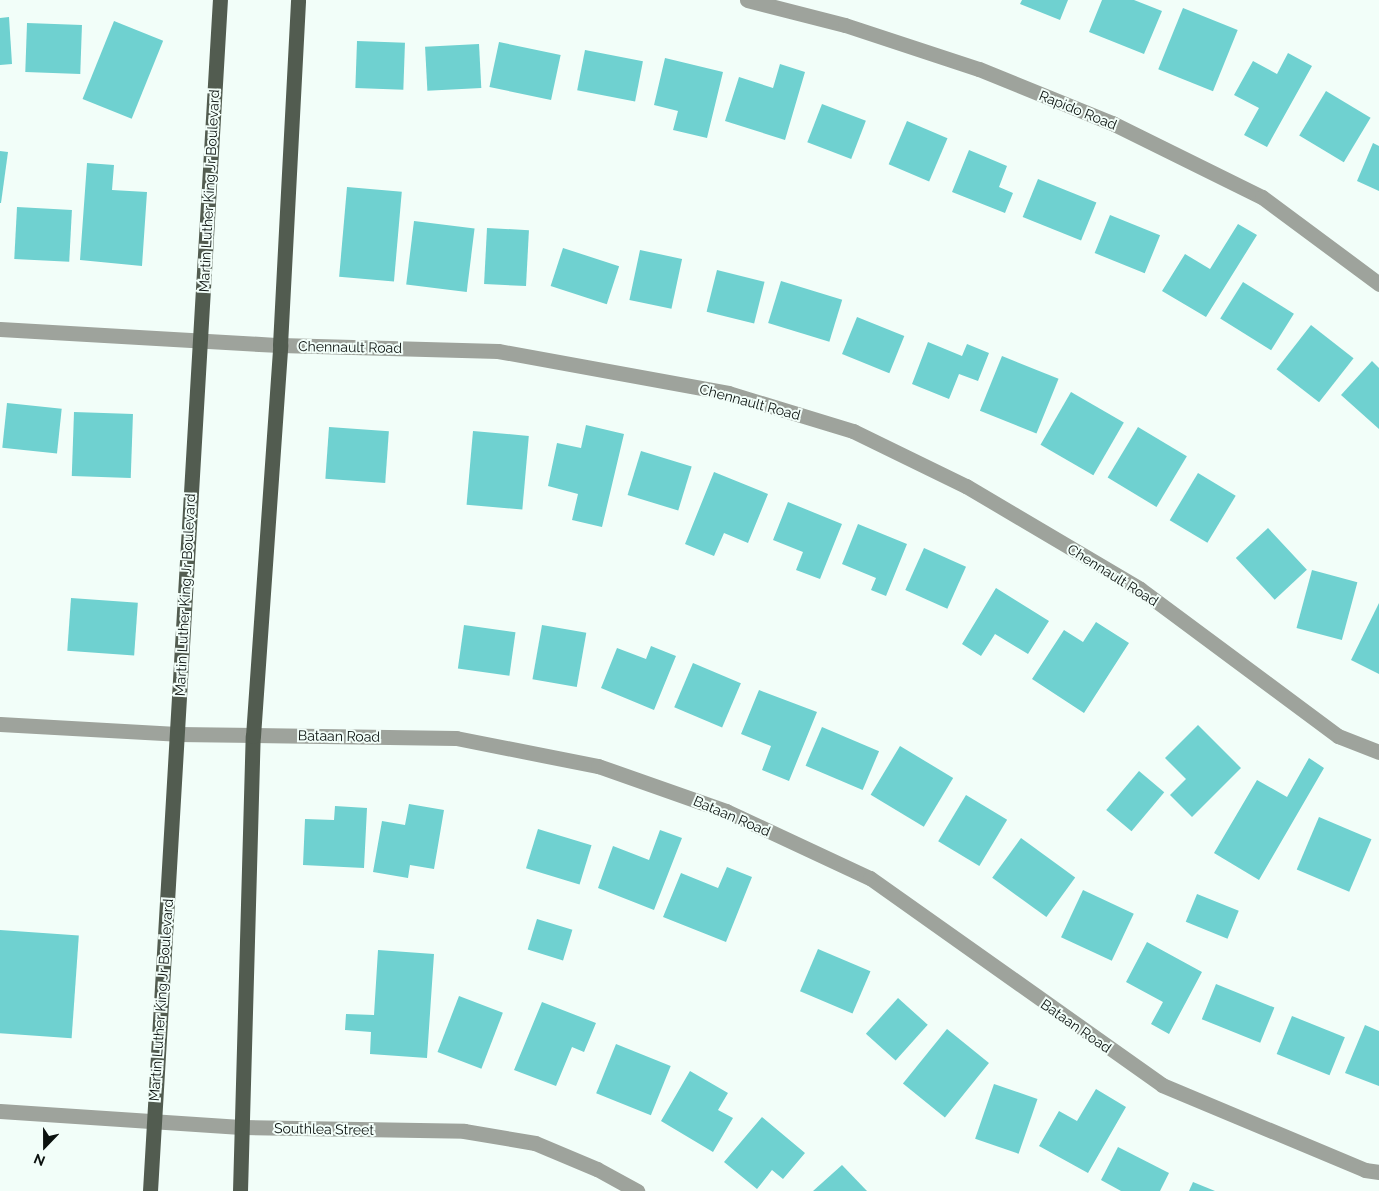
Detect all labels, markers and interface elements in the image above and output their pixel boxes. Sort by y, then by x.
street label: Rapido Road [1037,87,1119,133]
street label: Martin Luther King Jr Boulevard [195,89,223,293]
street label: Chennault Road [298,338,402,356]
street label: Chennault Road [698,380,802,424]
street label: Martin Luther King Jr Boulevard [171,493,199,697]
street label: Chennault Road [1064,540,1162,610]
street label: Bataan Road [298,727,380,745]
street label: Bataan Road [691,792,773,840]
street label: Martin Luther King Jr Boulevard [146,898,176,1102]
street label: Bataan Road [1038,996,1114,1056]
street label: Southlea Street [274,1120,374,1138]
north arrow [20,1121,70,1171]
text: N [31,1150,47,1169]

